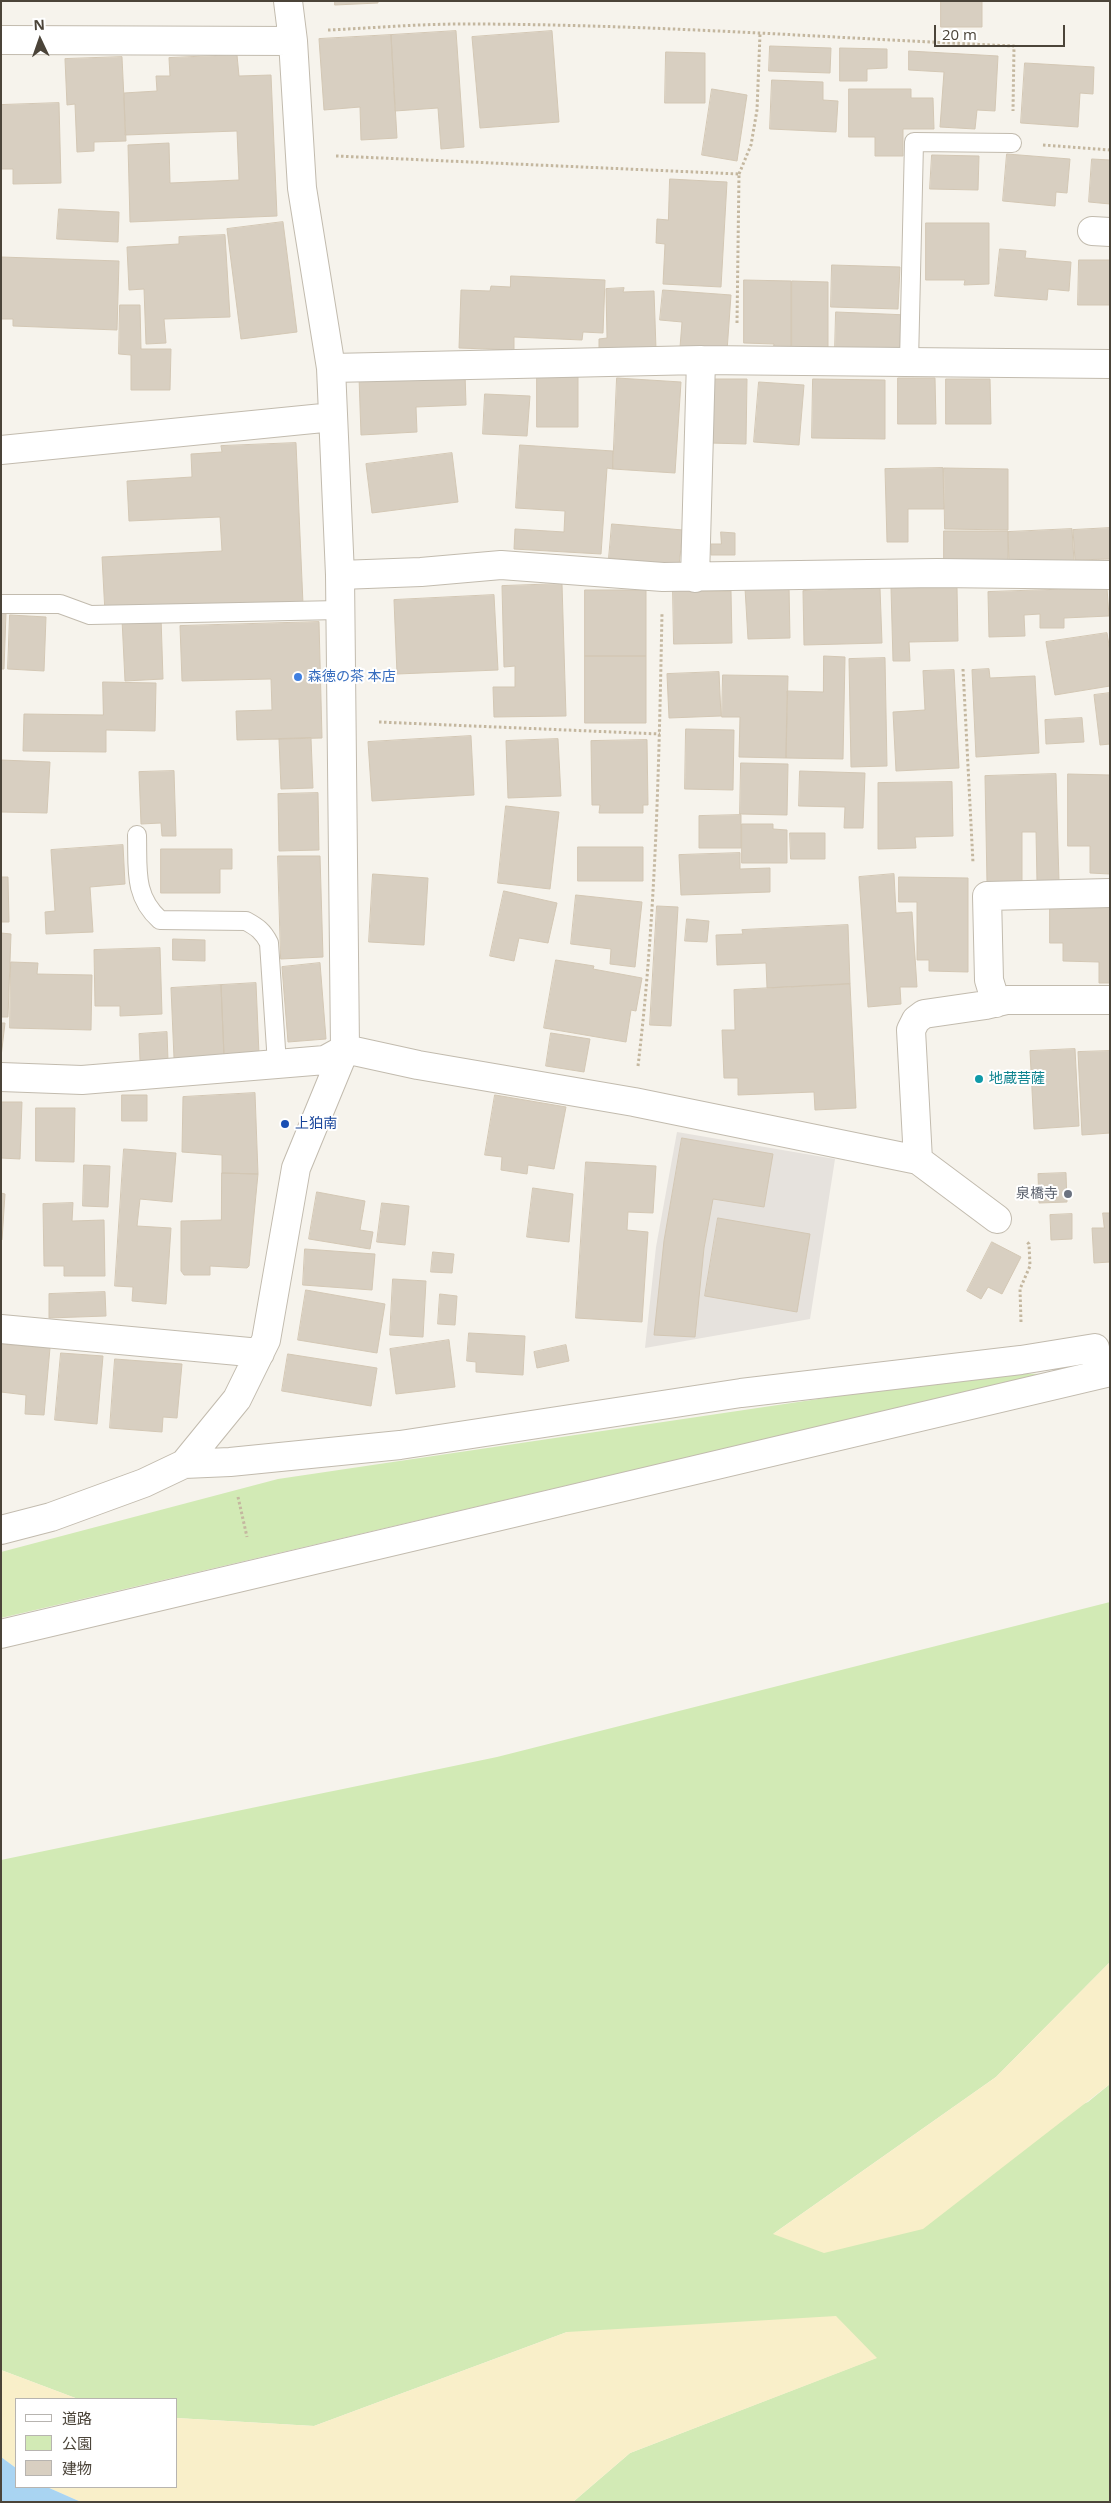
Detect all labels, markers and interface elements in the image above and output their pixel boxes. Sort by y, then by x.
north arrow [15,15,65,65]
text: N [33,15,45,34]
scale bar [936,15,1067,47]
text: 20 m [942,24,977,44]
place label: 森徳の茶 本店 [308,669,396,685]
marker: 森徳の茶 本店 [292,671,304,683]
place label: 地蔵菩薩 [989,1071,1045,1087]
marker: 地蔵菩薩 [973,1073,985,1085]
place label: 上狛南 [295,1116,337,1132]
marker: 上狛南 [279,1118,291,1130]
place label: 泉橋寺 [1016,1186,1058,1202]
marker: 泉橋寺 [1062,1188,1074,1200]
legend [15,2398,178,2488]
text: 道路 [62,2408,92,2428]
text: 公園 [62,2433,92,2453]
text: 建物 [62,2458,92,2478]

